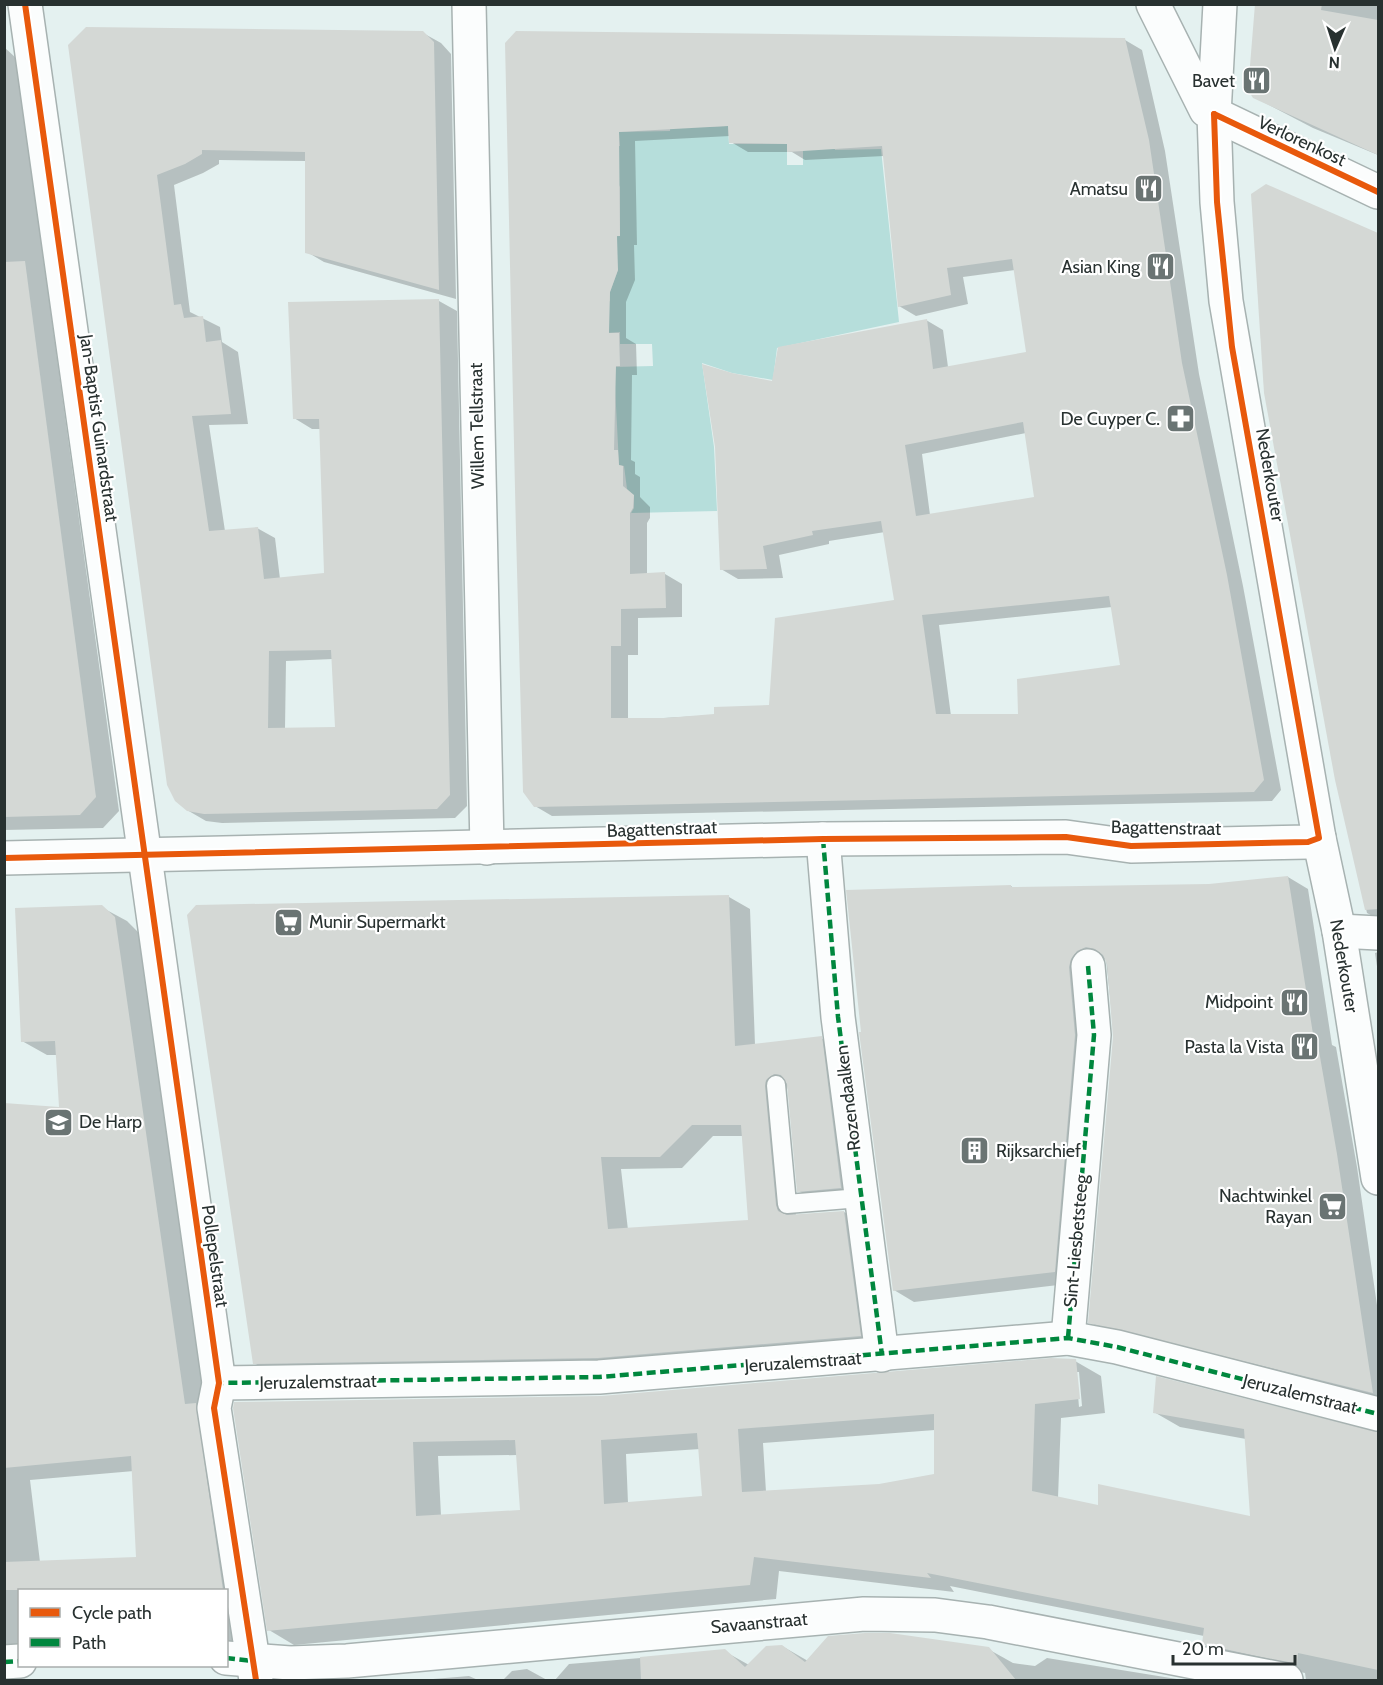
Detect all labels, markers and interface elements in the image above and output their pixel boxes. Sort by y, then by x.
north arrow [1305,18,1365,78]
text: N [1328,53,1340,72]
restaurant icon: Bavet [1240,65,1272,97]
place label: Bavet [1192,70,1235,92]
street label: Verlorenkost [1254,111,1350,171]
restaurant icon: Amatsu [1133,173,1165,205]
place label: Amatsu [1070,178,1128,200]
restaurant icon: Asian King [1145,251,1177,283]
place label: Asian King [1061,256,1141,278]
street label: Jan-Baptist Guinardstraat [75,332,123,523]
street label: Willem Tellstraat [465,363,489,489]
pharmacy icon: De Cuyper C. [1165,403,1197,435]
place label: De Cuyper C. [1061,408,1160,430]
street label: Nederkouter [1251,427,1289,524]
street label: Bagattenstraat [606,816,718,842]
street label: Bagattenstraat [1111,816,1221,840]
supermarket icon: Munir Supermarkt [272,906,304,938]
place label: Munir Supermarkt [309,911,445,933]
street label: Nederkouter [1325,918,1363,1015]
restaurant icon: Midpoint [1278,986,1310,1018]
place label: Midpoint [1205,991,1273,1013]
restaurant icon: Pasta la Vista [1289,1031,1321,1063]
place label: Pasta la Vista [1184,1036,1284,1058]
street label: Rozendaalken [831,1044,865,1152]
school or university icon: De Harp [42,1106,74,1138]
place label: De Harp [79,1111,142,1133]
building icon: Rijksarchief [959,1135,991,1167]
place label: Rijksarchief [996,1140,1081,1162]
street label: Sint-Liesbetsteeg [1059,1173,1093,1308]
place label: Nachtwinkel Rayan [1219,1185,1313,1228]
supermarket icon: Nachtwinkel Rayan [1317,1190,1349,1222]
street label: Pollepelstraat [197,1203,233,1309]
street label: Jeruzalemstraat [743,1347,862,1377]
street label: Jeruzalemstraat [1240,1369,1360,1419]
street label: Jeruzalemstraat [258,1370,377,1394]
legend [18,1589,228,1667]
text: Cycle path [72,1602,152,1624]
street label: Savaanstraat [710,1608,808,1638]
scale bar [1173,1628,1294,1666]
text: Path [72,1632,106,1654]
text: 20 m [1182,1638,1224,1660]

